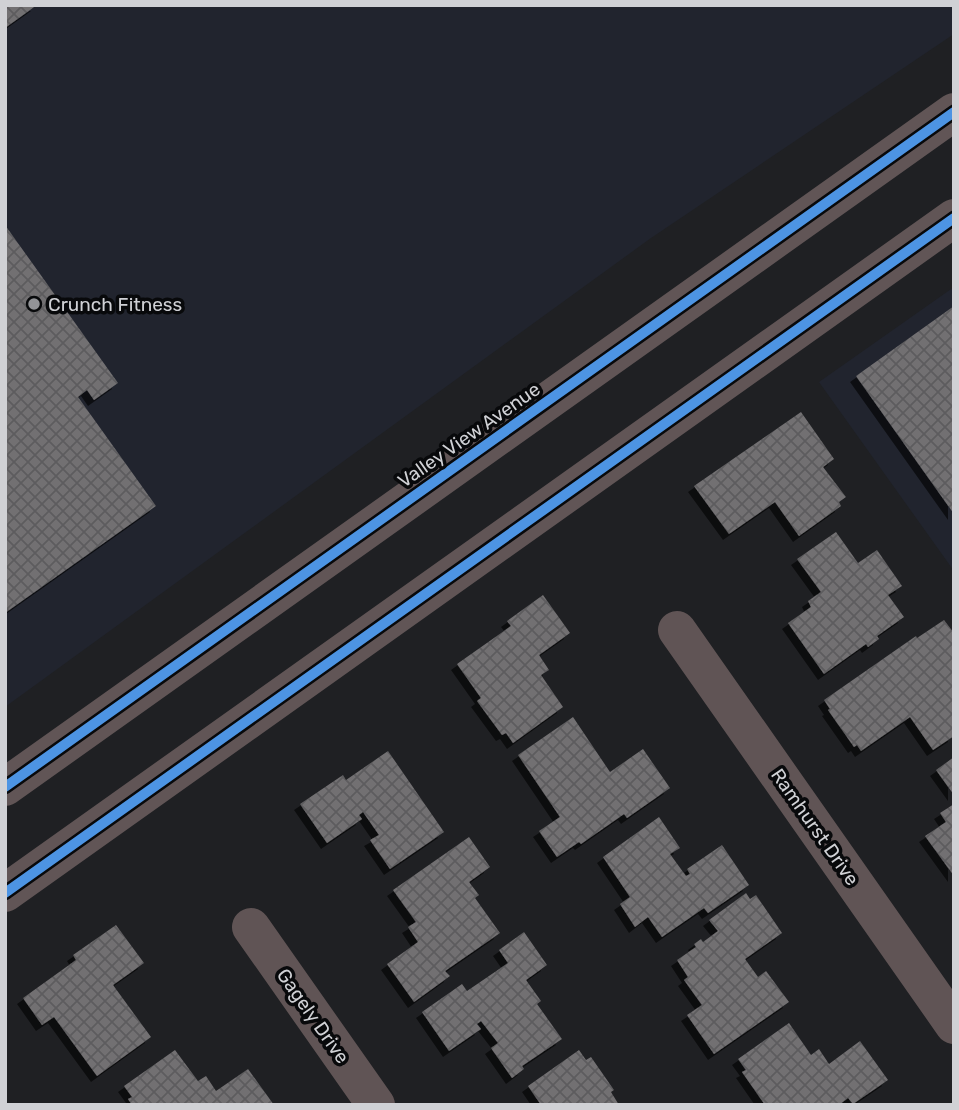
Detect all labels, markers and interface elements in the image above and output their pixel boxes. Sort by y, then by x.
place label: Crunch Fitness [48,293,182,316]
marker: Crunch Fitness [26,296,42,312]
street label: Valley View Avenue [393,377,545,493]
street label: Ramhurst Drive [766,764,864,890]
street label: Gagely Drive [272,964,354,1068]

